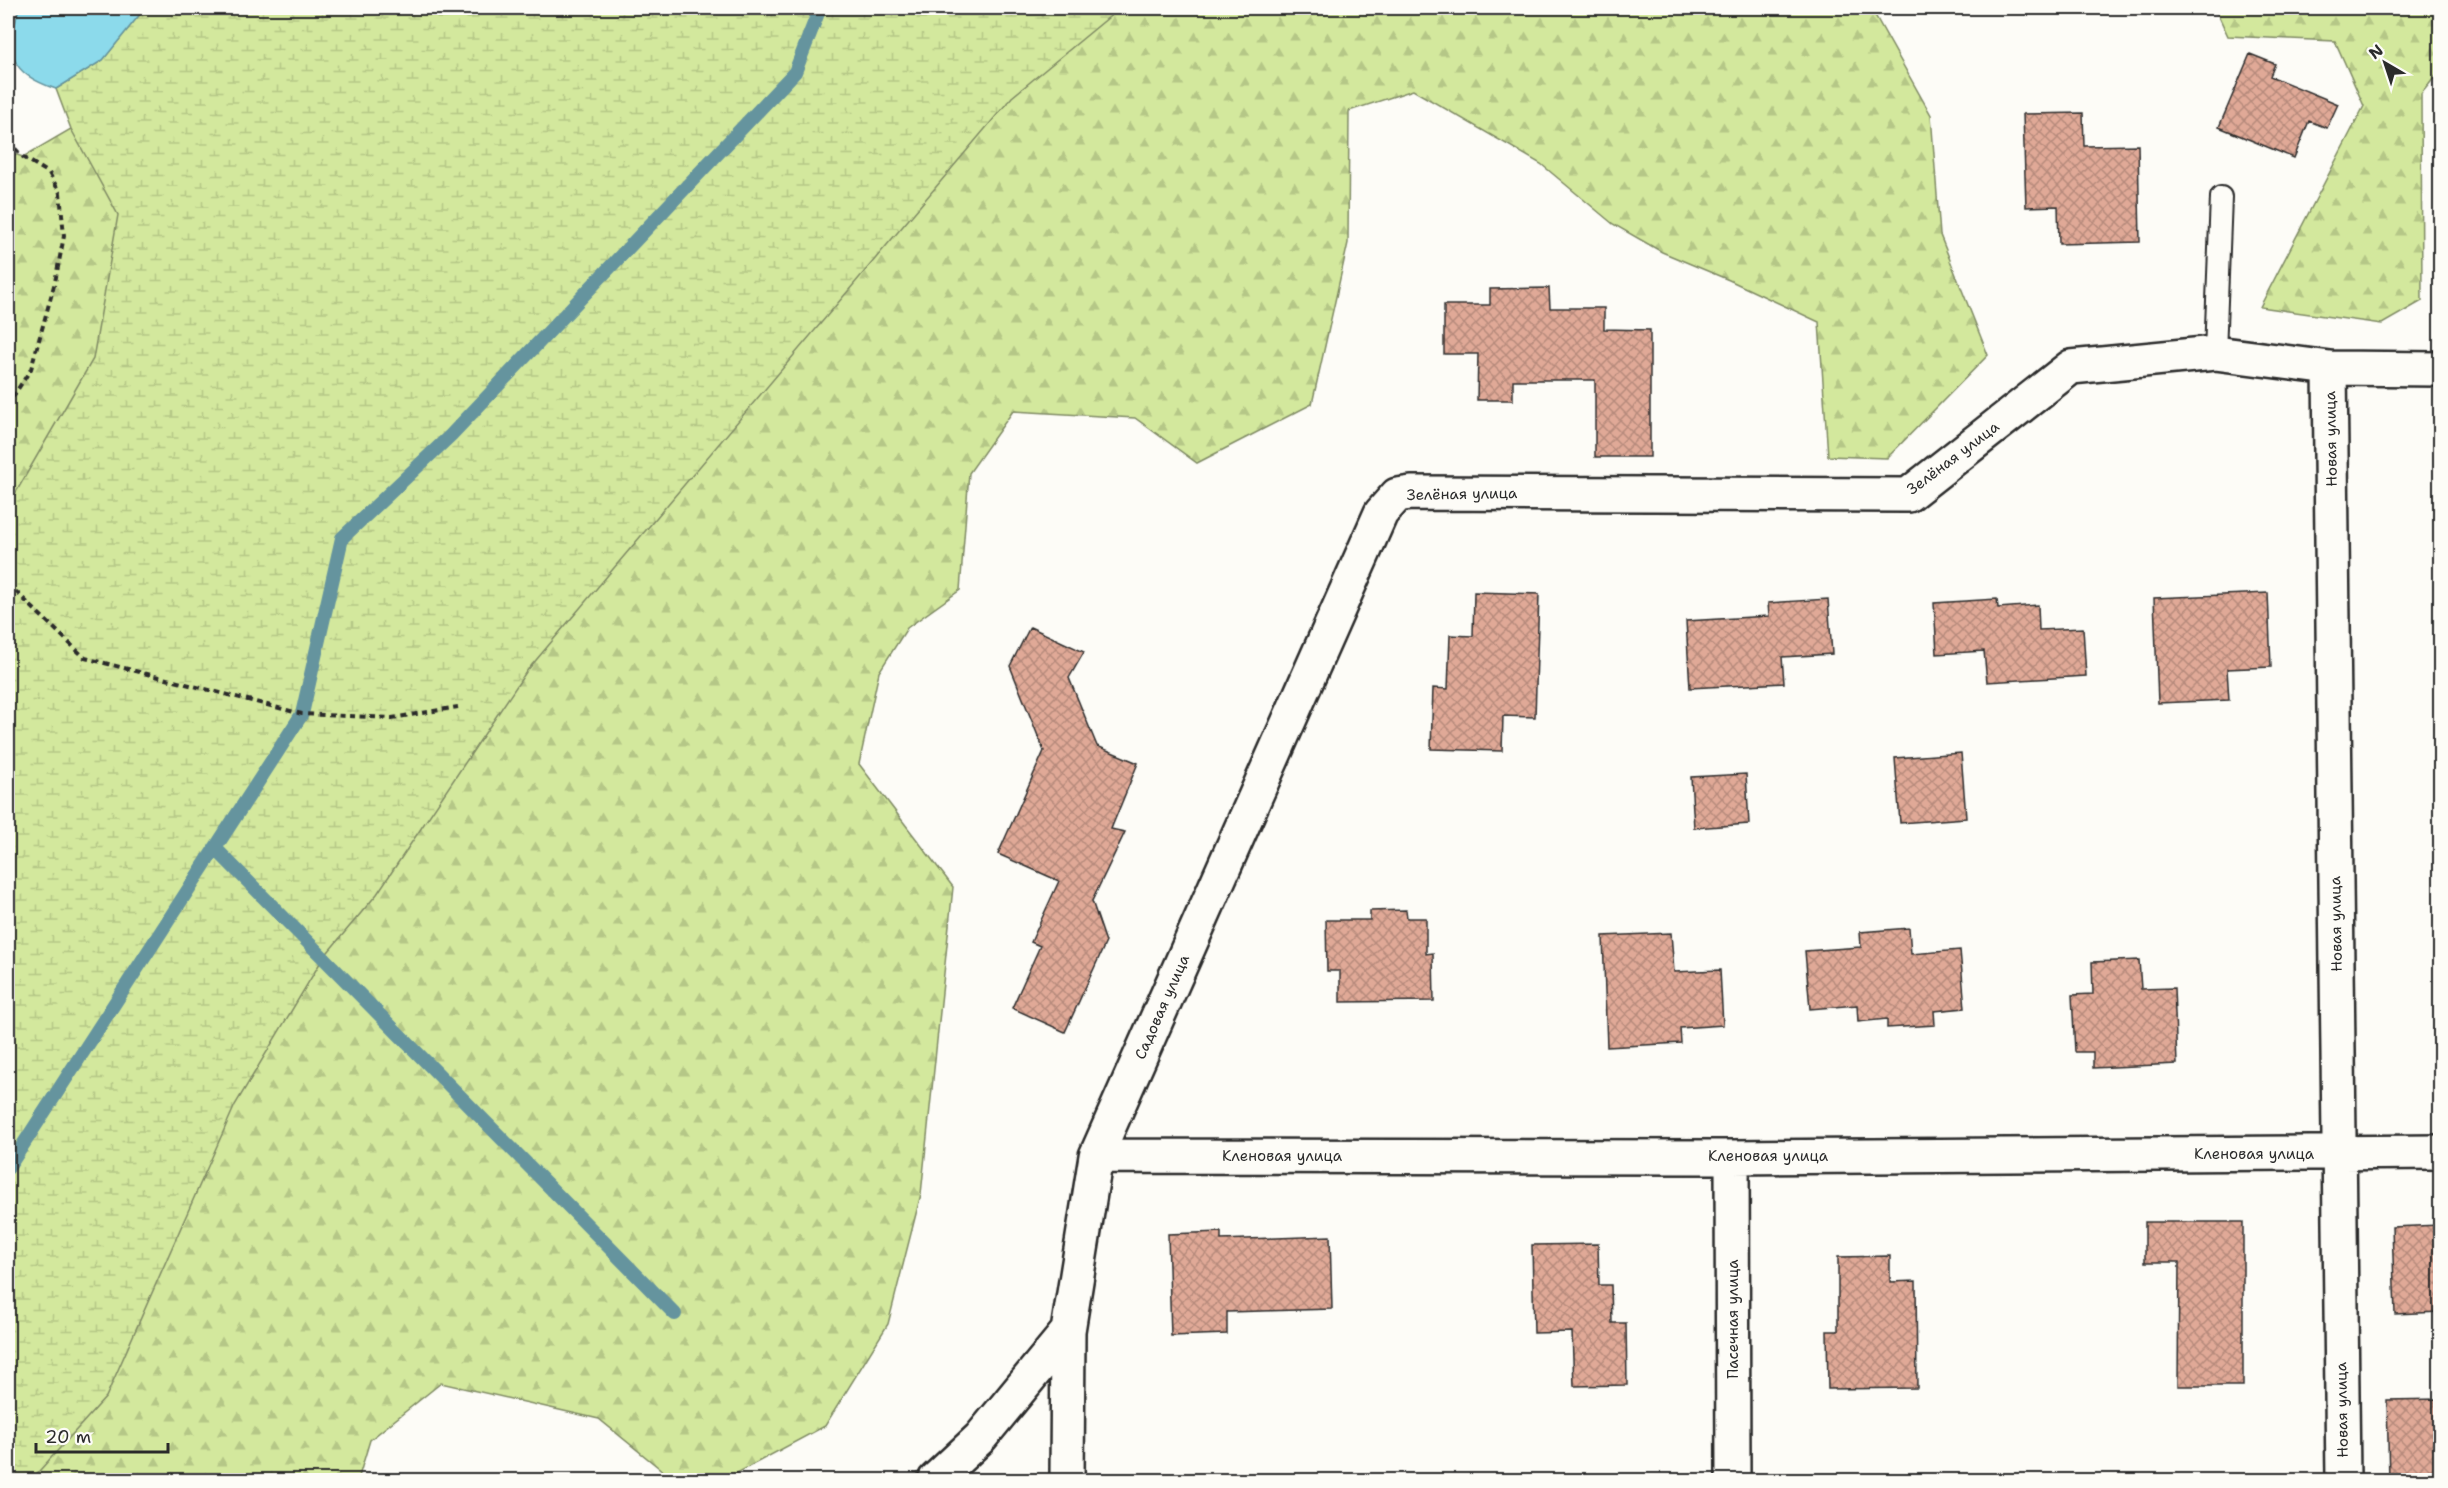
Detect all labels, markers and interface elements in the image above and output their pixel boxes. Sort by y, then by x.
north arrow [2355,33,2415,93]
text: N [2364,40,2387,64]
street label: Новая улица [2320,390,2342,487]
street label: Зелёная улица [1903,416,2004,499]
street label: Зелёная улица [1406,483,1518,505]
street label: Новая улица [2325,875,2347,972]
street label: Садовая улица [1130,951,1194,1063]
street label: Кленовая улица [2194,1144,2315,1164]
street label: Кленовая улица [1222,1146,1343,1166]
street label: Кленовая улица [1708,1146,1829,1166]
street label: Пасечная улица [1723,1259,1743,1379]
street label: Новая улица [2331,1361,2353,1458]
scale bar [36,1416,168,1454]
text: 20 m [45,1425,91,1449]

